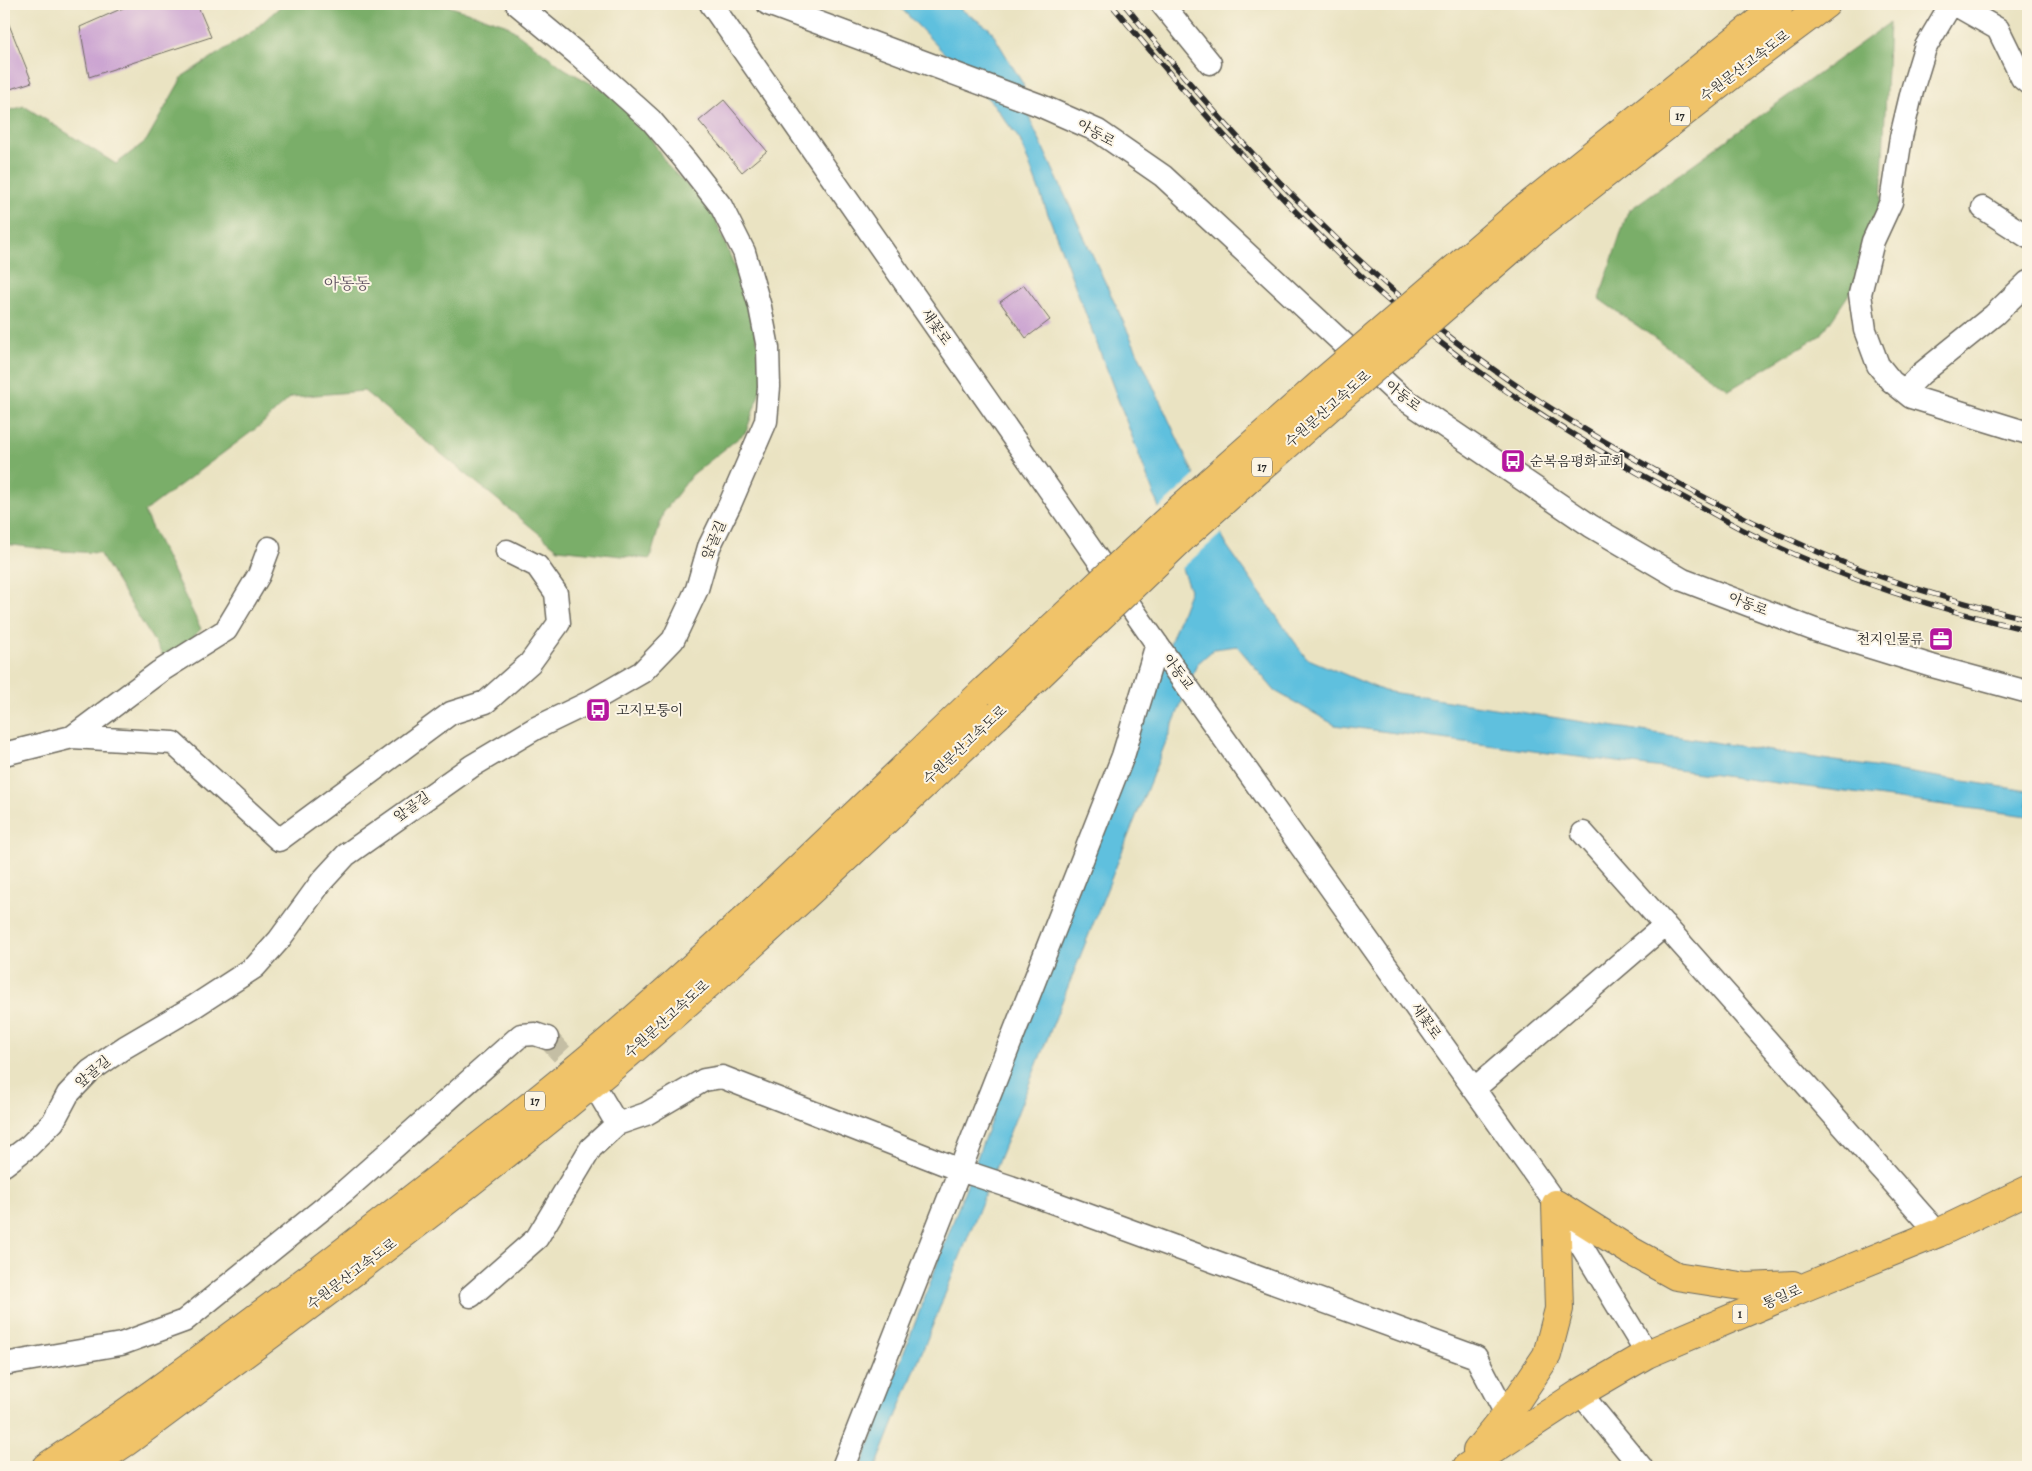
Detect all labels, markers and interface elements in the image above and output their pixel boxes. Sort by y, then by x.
street label: 수원문산고속도로 [1696,26,1794,106]
road number: 17 [1670,106,1690,125]
street label: 아동로 [1074,115,1119,151]
district label: 아동동 [324,273,371,295]
street label: 새꽃로 [917,305,956,349]
street label: 수원문산고속도로 [1281,366,1375,452]
street label: 아동로 [1381,376,1425,416]
bus stop icon: 순복음평화교회 [1500,448,1526,474]
place label: 순복음평화교회 [1530,452,1625,471]
road number: 17 [1252,458,1272,477]
street label: 앞골길 [697,518,731,562]
street label: 아동로 [1726,588,1771,620]
office icon: 천지인물류 [1928,626,1954,652]
place label: 천지인물류 [1856,630,1924,649]
street label: 아동교 [1158,650,1198,694]
bus stop icon: 고지모퉁이 [585,697,611,723]
place label: 고지모퉁이 [616,701,684,720]
street label: 수원문산고속도로 [919,701,1011,789]
street label: 앞골길 [390,788,434,826]
street label: 수원문산고속도로 [620,975,714,1062]
street label: 새꽃로 [1407,999,1446,1043]
street label: 앞골길 [71,1052,115,1092]
road number: 17 [525,1092,545,1110]
street label: 수원문산고속도로 [303,1234,401,1314]
street label: 통일로 [1760,1280,1805,1314]
road number: 1 [1732,1305,1748,1324]

